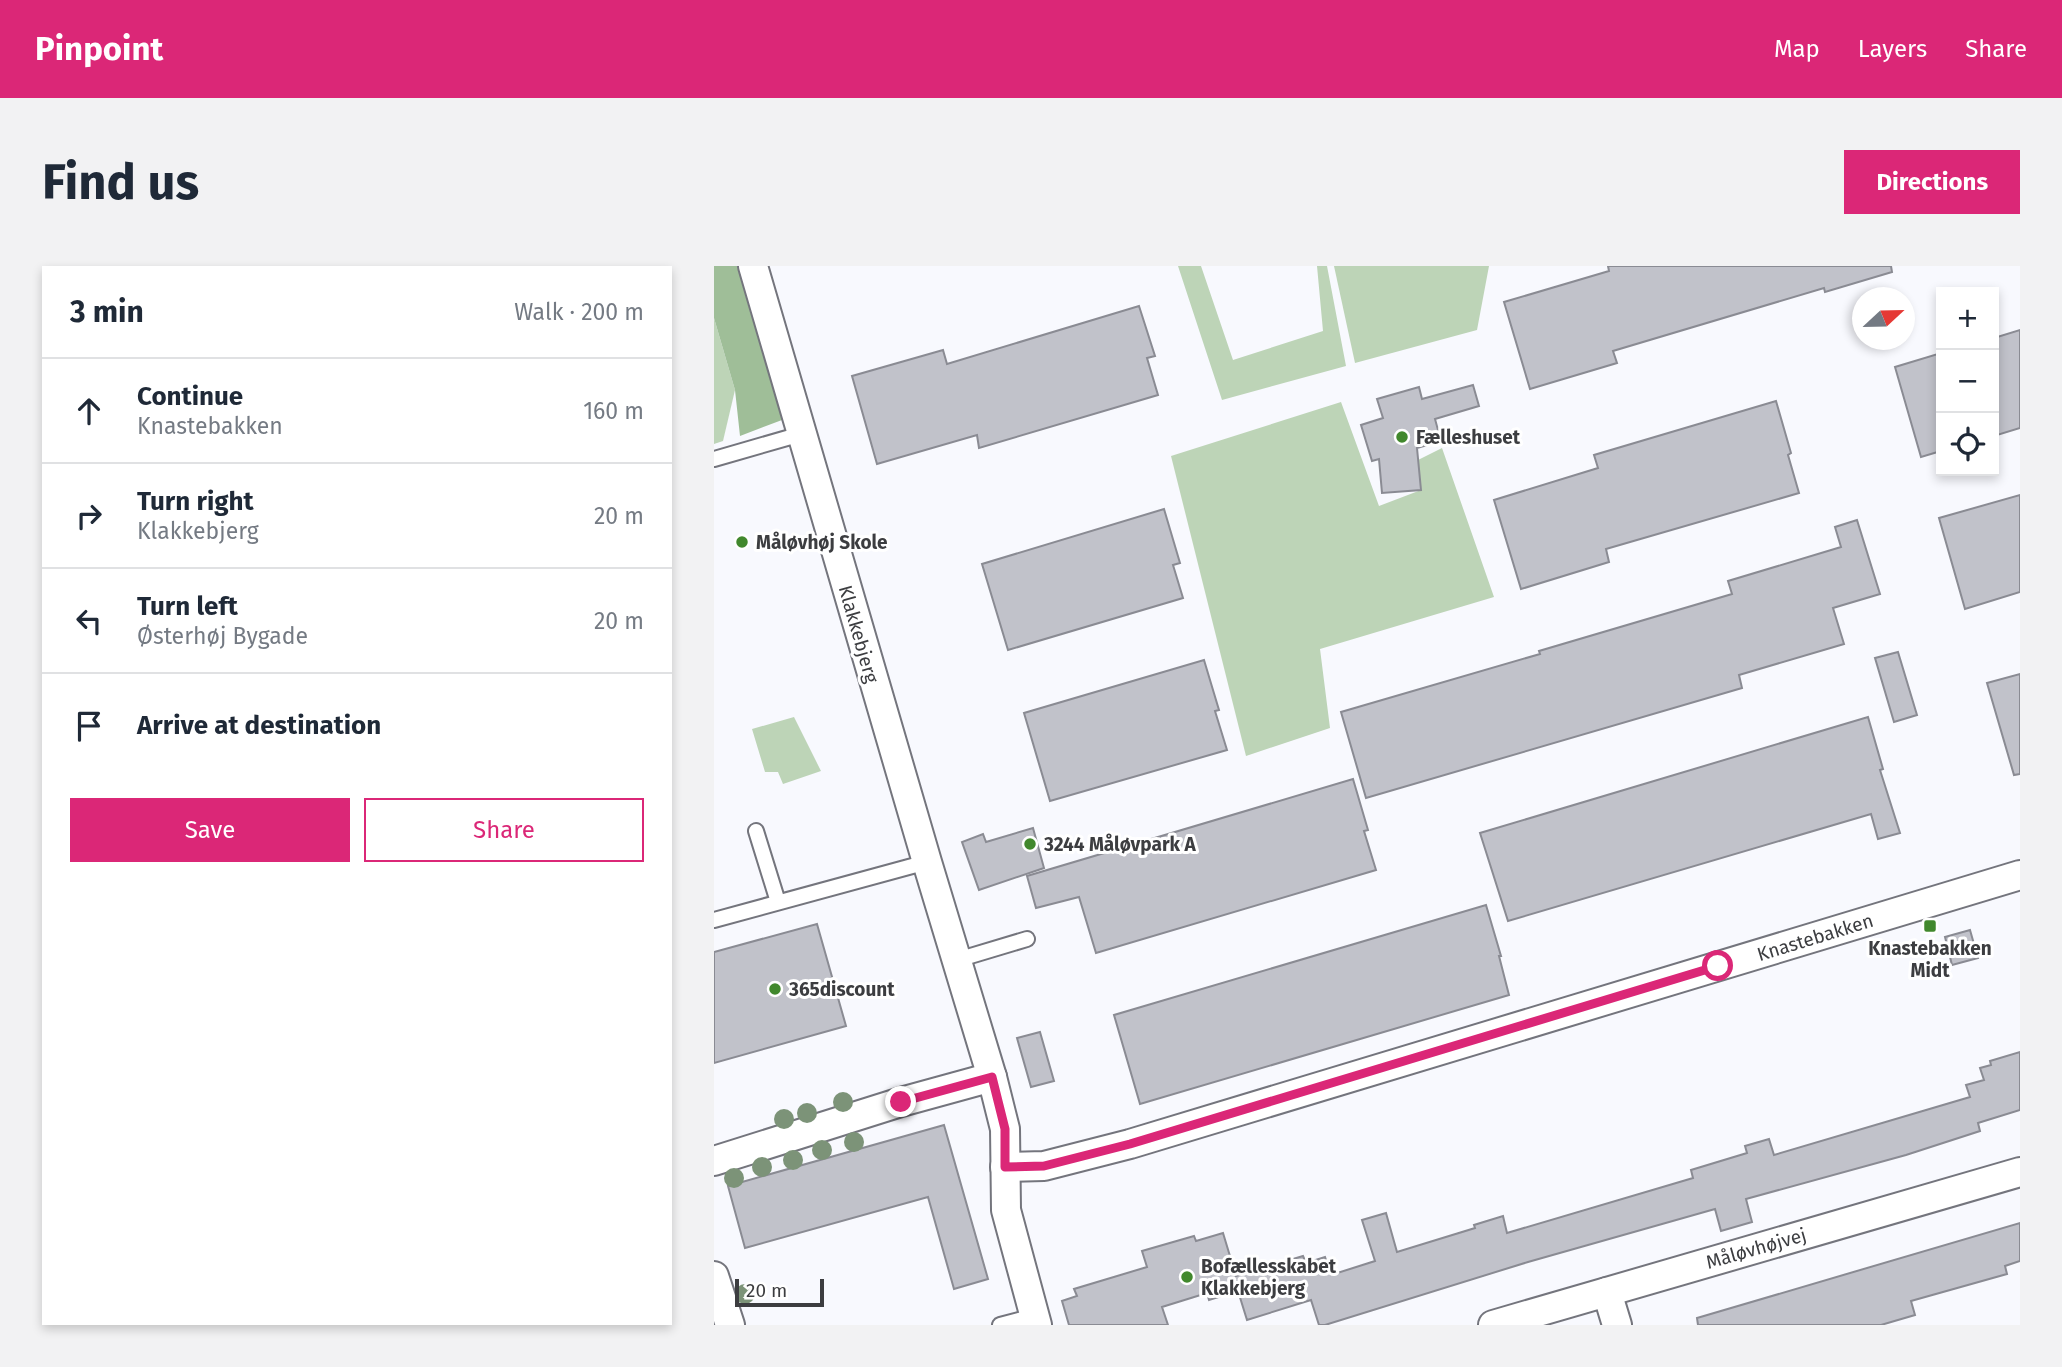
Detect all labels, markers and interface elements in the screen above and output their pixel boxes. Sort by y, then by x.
text: Pinpoint [35,29,163,69]
text: Map [1774,35,1820,63]
text: Layers [1858,35,1927,63]
text: Share [1965,35,2027,63]
button: Directions [1844,150,2020,214]
text: Find us [42,153,199,212]
north arrow [1852,287,1915,350]
map controls [1936,287,1999,476]
button: + [1936,287,1999,350]
text: 3 min [70,294,144,330]
text: Walk · 200 m [514,298,644,326]
button: − [1936,350,1999,413]
text: Continue [137,381,243,412]
icon: ahead [70,392,108,430]
text: 160 m [583,397,644,425]
text: Knastebakken [137,412,283,440]
button: locate [1936,413,1999,476]
place label: Fælleshuset [1416,426,1521,449]
marker: Fælleshuset [1394,429,1410,445]
text: Turn right [137,486,254,517]
icon: right [70,497,108,535]
text: 20 m [594,502,644,530]
text: Klakkebjerg [137,517,259,545]
place label: Måløvhøj Skole [756,531,888,554]
marker: Måløvhøj Skole [734,534,750,550]
street label: Klakkebjerg [834,583,883,686]
text: Turn left [137,591,238,622]
icon: left [70,602,108,640]
text: 20 m [594,607,644,635]
text: Østerhøj Bygade [137,622,308,650]
icon: arrive [70,707,108,745]
text: Arrive at destination [137,710,381,741]
button: Save [70,798,350,862]
button: Share [364,798,644,862]
place label: 3244 Måløvpark A [1043,833,1197,856]
marker: 3244 Måløvpark A [1022,836,1038,852]
street label: Knastebakken [1754,909,1876,966]
marker: Knastebakken Midt [1922,918,1938,934]
place label: Knastebakken Midt [1868,937,1992,982]
route start [1702,950,1733,981]
place label: 365discount [788,978,895,1001]
marker: 365discount [767,981,783,997]
route end [885,1086,916,1117]
street label: Måløvhøjvej [1703,1223,1809,1274]
place label: Bofællesskabet Klakkebjerg [1201,1255,1337,1300]
marker: Bofællesskabet Klakkebjerg [1179,1269,1195,1285]
scale bar [735,1276,824,1308]
text: 20 m [746,1279,787,1302]

